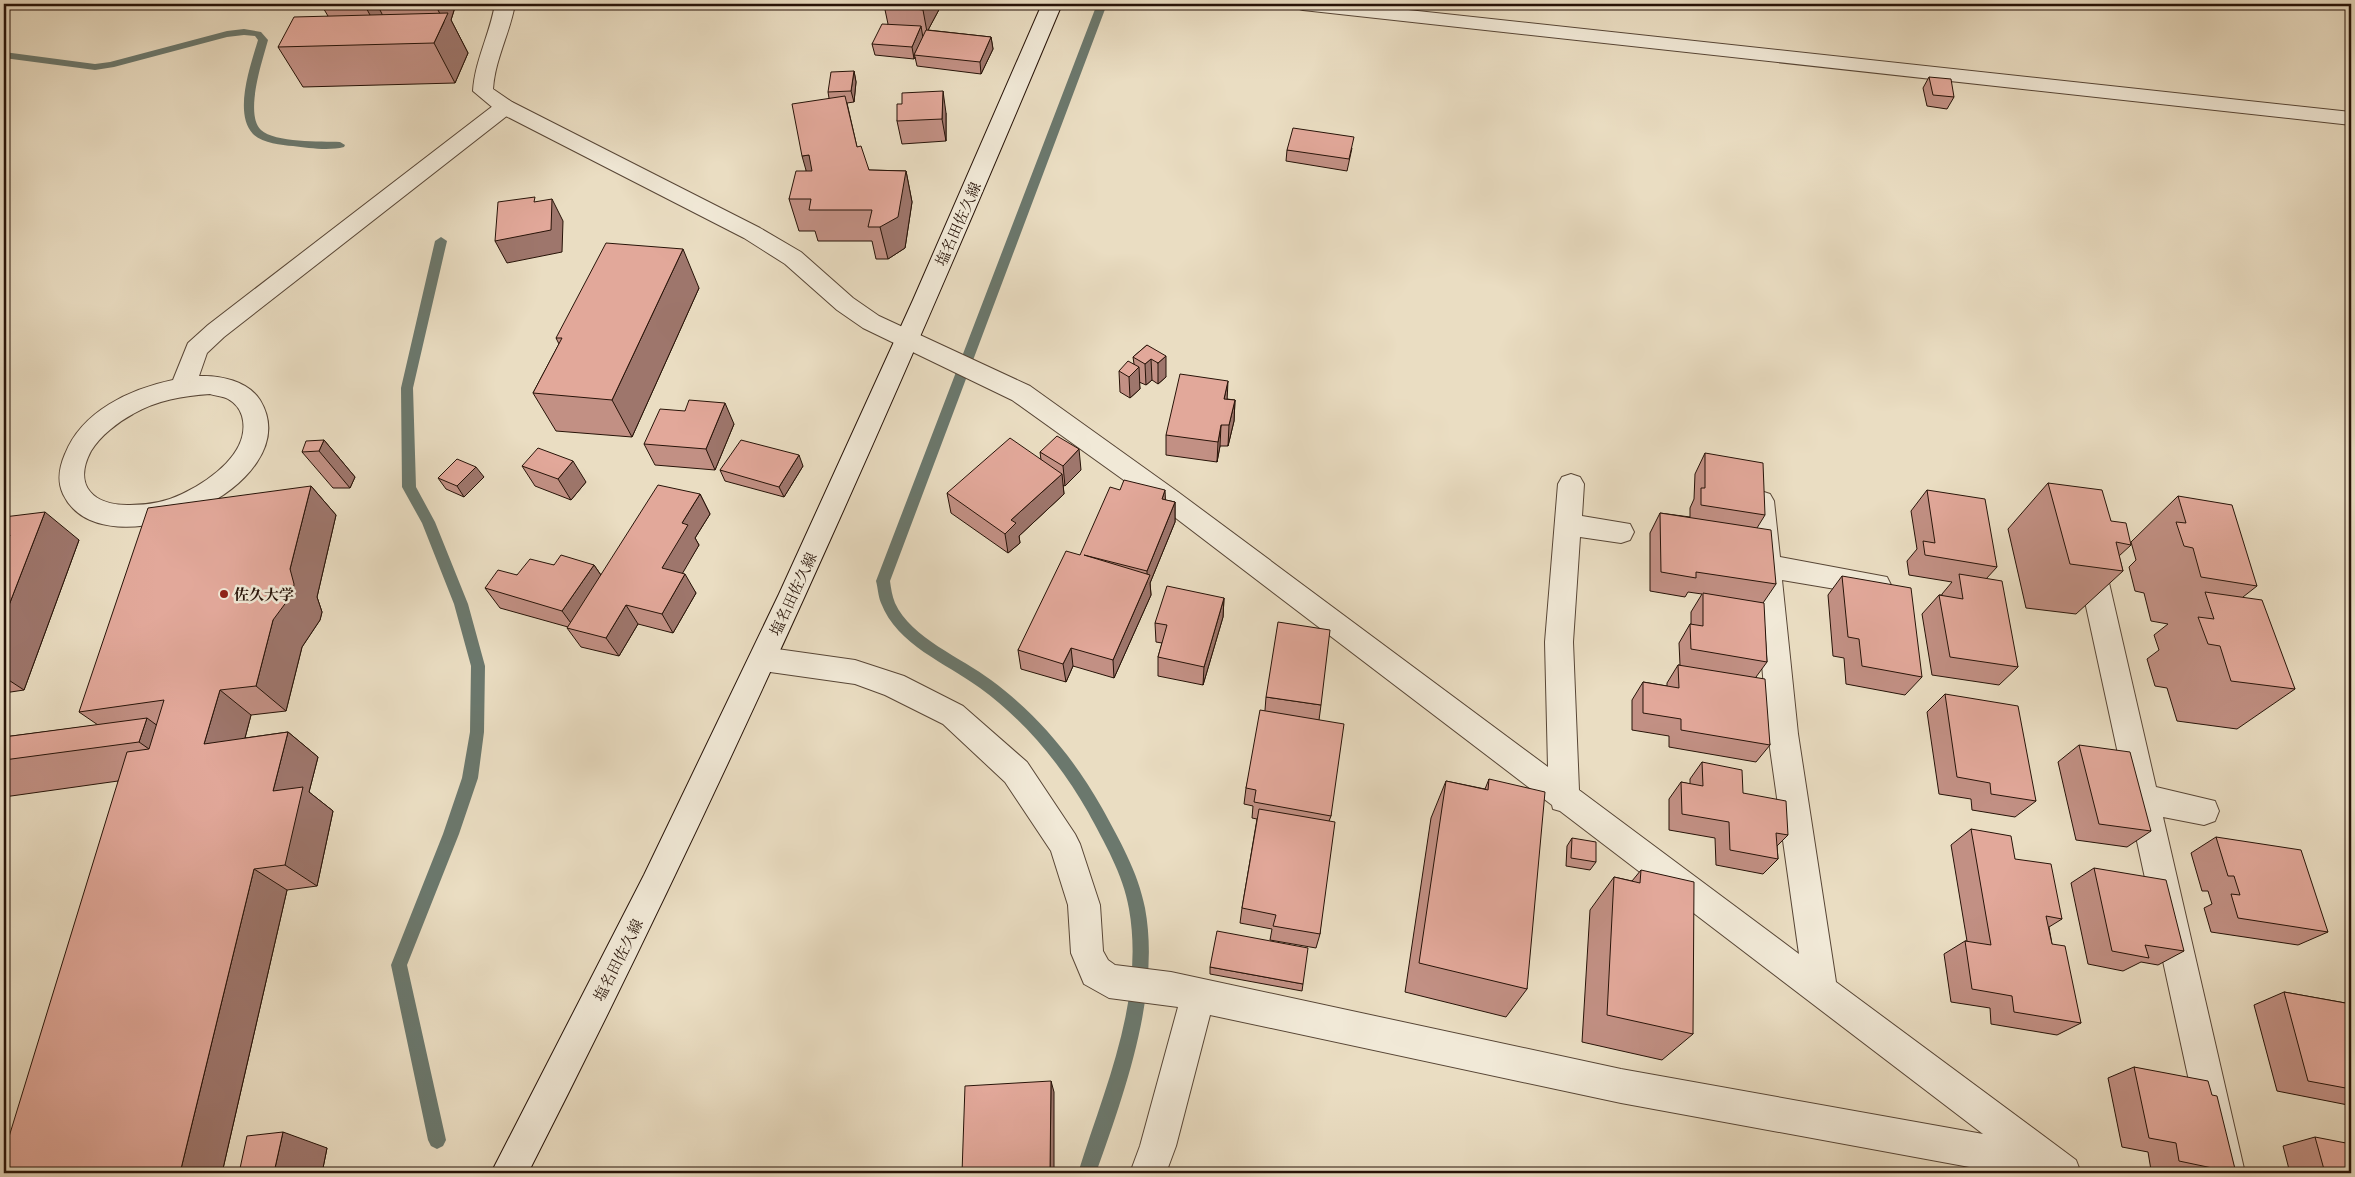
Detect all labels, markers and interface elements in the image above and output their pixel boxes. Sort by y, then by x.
street label: 塩名田佐久線 [931,179,985,269]
street label: 塩名田佐久線 [765,549,821,639]
place label: 佐久大学 [234,585,294,604]
marker: 佐久大学 [218,588,230,600]
street label: 塩名田佐久線 [589,916,647,1004]

